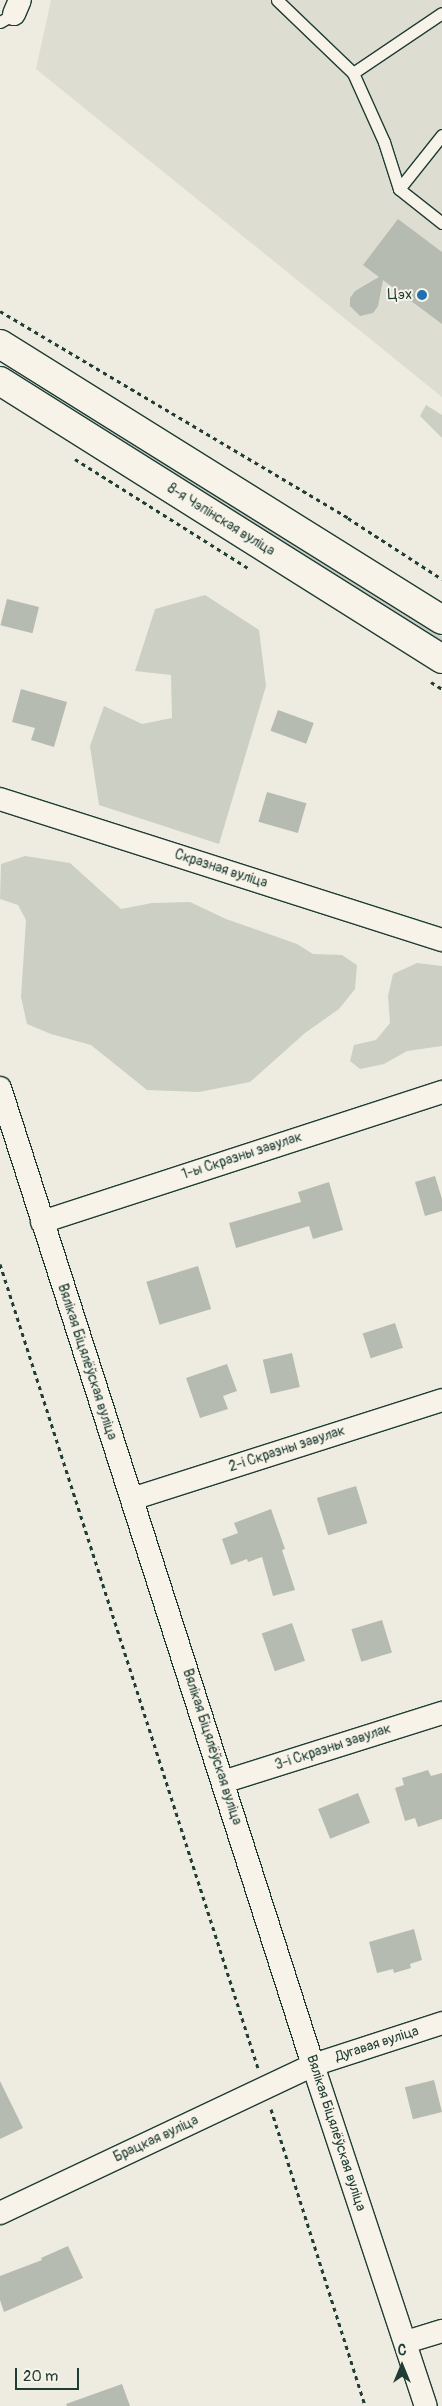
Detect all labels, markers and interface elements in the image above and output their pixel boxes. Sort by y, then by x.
place label: Цэх [388,287,412,303]
marker: Цэх [416,289,428,301]
street label: 8-я Чэпінская вуліца [164,480,278,560]
street label: Скразная вуліца [172,846,270,892]
street label: 1-ы Скразны завулак [180,1129,304,1183]
street label: Вялікая Біцялёўская вуліца [54,1282,120,1442]
street label: 2-і Скразны завулак [227,1422,347,1476]
street label: Вялікая Біцялёўская вуліца [179,1667,245,1827]
street label: 3-і Скразны завулак [273,1720,393,1774]
street label: Дугавая вуліца [333,2023,421,2065]
street label: Вялікая Біцялёўская вуліца [303,2053,369,2213]
street label: Брацкая вуліца [111,2112,201,2166]
north arrow [377,2341,427,2391]
text: С [398,2342,406,2359]
scale bar [18,2358,81,2390]
text: 20 m [23,2367,58,2386]

